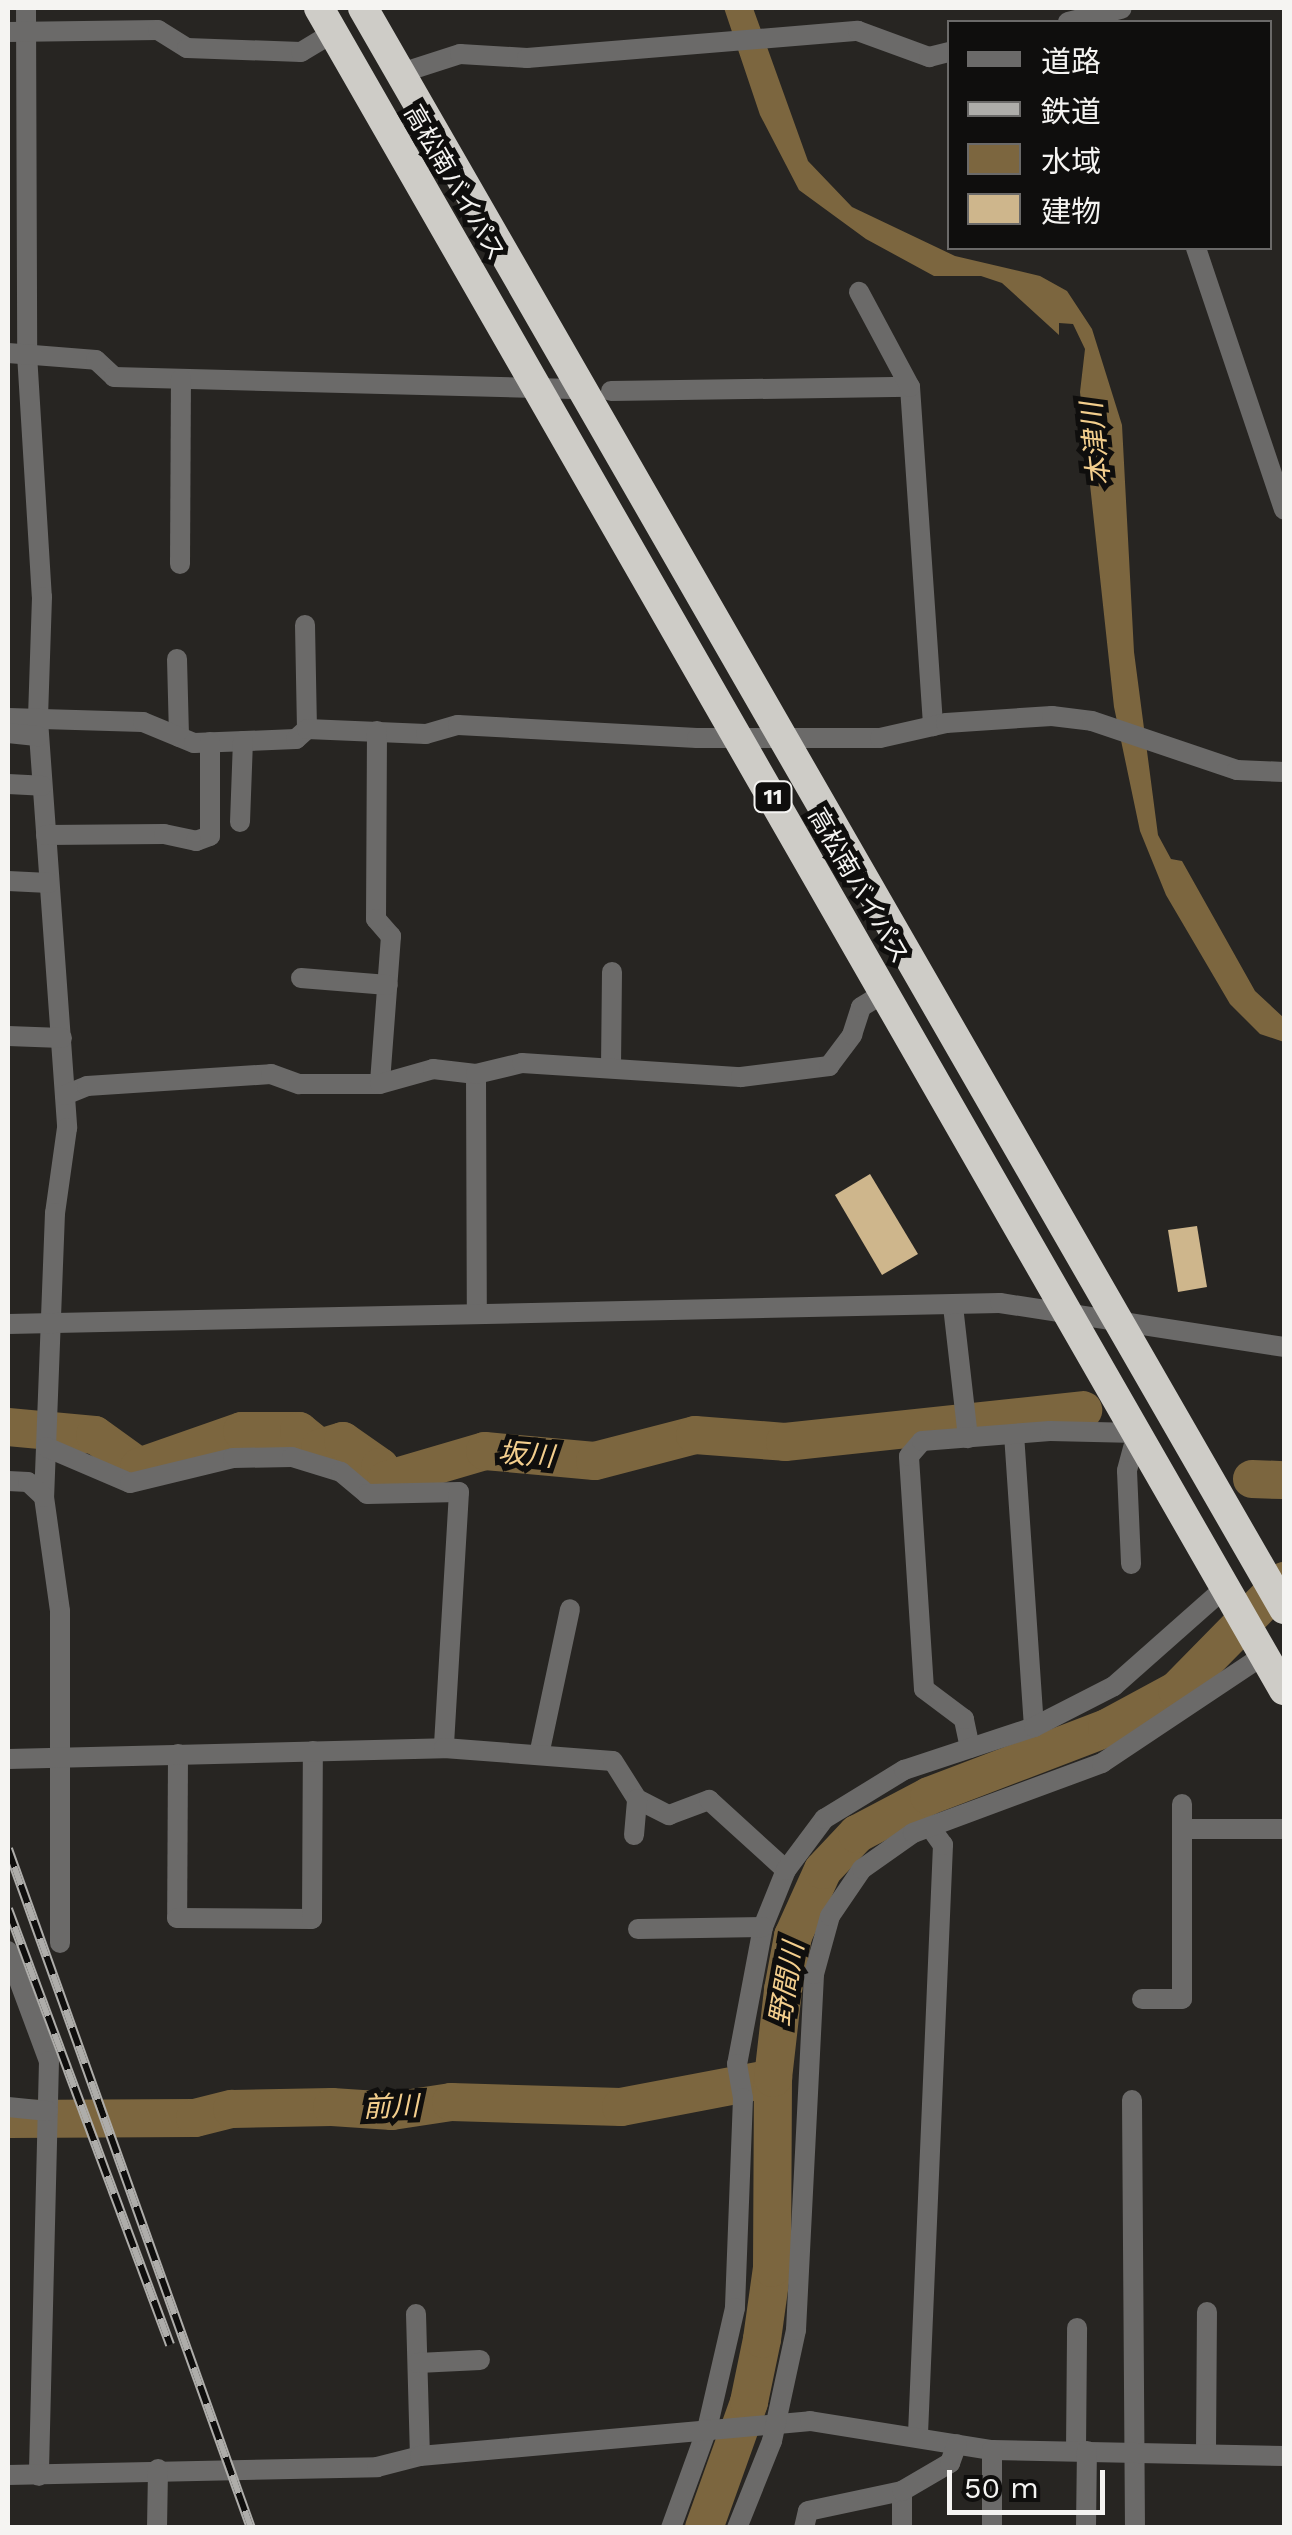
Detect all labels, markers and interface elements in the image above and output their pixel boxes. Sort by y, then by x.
legend [947,20,1272,250]
text: 道路 [1041,44,1101,79]
text: 鉄道 [1041,94,1101,129]
street label: 高松南バイパス [397,100,511,266]
text: 水域 [1041,144,1101,179]
text: 建物 [1041,194,1101,229]
water label: 本津川 [1075,400,1117,488]
road number: 11 [753,780,793,814]
street label: 高松南バイパス [801,803,915,969]
water label: 坂川 [497,1436,555,1474]
water label: 野間川 [763,1940,811,2028]
water label: 前川 [362,2089,420,2125]
scale bar [952,2450,1110,2512]
text: 50 m [964,2470,1039,2505]

